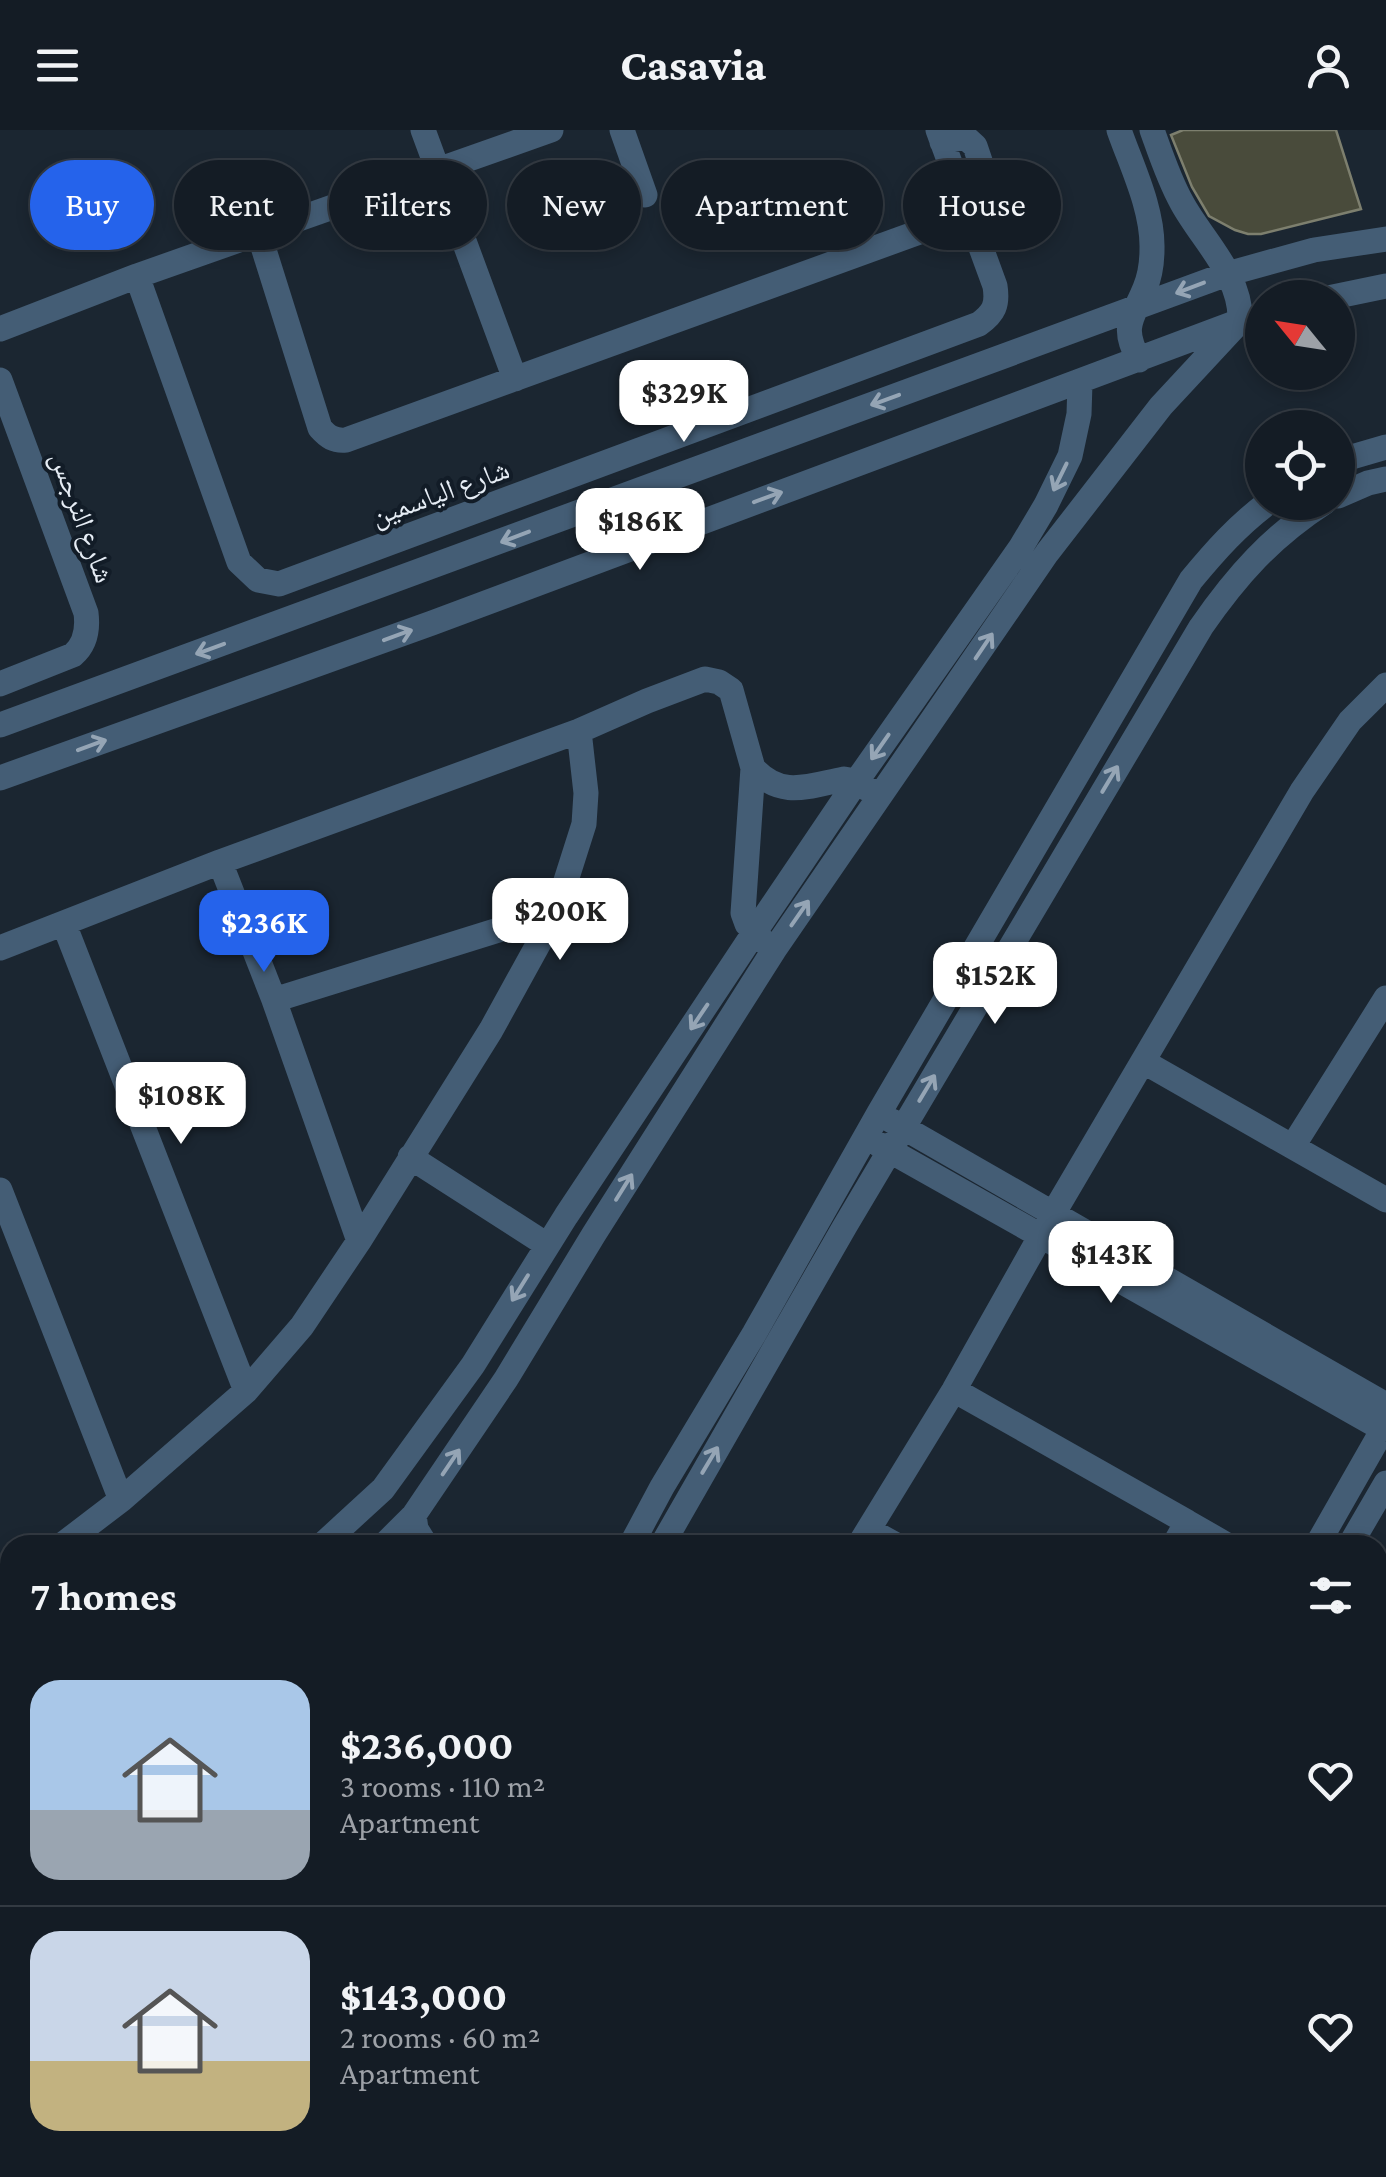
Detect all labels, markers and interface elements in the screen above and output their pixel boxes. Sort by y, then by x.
icon: menu [30,38,85,93]
icon: person [1301,38,1356,93]
text: Casavia [620,40,766,90]
chip: Buy [30,160,154,250]
chip: Rent [174,160,309,250]
chip: Filters [329,160,487,250]
chip: New [507,160,641,250]
chip: Apartment [661,160,883,250]
chip: House [903,160,1061,250]
one-way arrow [1176,280,1207,298]
north arrow [1245,280,1355,390]
map controls [1245,280,1355,520]
pin: $329K [614,360,754,445]
text: $329K [641,374,727,410]
one-way arrow [871,393,901,411]
button: locate [1245,410,1355,520]
street label: شارع النرجس [43,448,120,587]
street label: شارع الياسمين [367,453,514,534]
one-way arrow [1050,461,1069,491]
one-way arrow [751,487,782,505]
pin: $186K [570,488,710,573]
text: $186K [598,502,682,538]
one-way arrow [500,529,530,547]
one-way arrow [381,625,412,643]
one-way arrow [973,632,994,660]
one-way arrow [195,641,226,659]
one-way arrow [870,733,891,761]
one-way arrow [75,735,106,753]
one-way arrow [1100,765,1120,794]
pin: $200K [490,878,630,963]
pin: $236K [194,890,334,975]
text: $200K [514,892,606,928]
one-way arrow [789,900,810,928]
text: $236K [221,904,307,940]
pin: $152K [925,942,1065,1027]
text: $152K [955,956,1035,992]
one-way arrow [688,1002,709,1030]
pin: $108K [111,1062,251,1147]
one-way arrow [917,1074,937,1104]
text: $108K [138,1076,224,1112]
one-way arrow [613,1173,634,1202]
pin: $143K [1041,1221,1181,1306]
text: $143K [1071,1235,1151,1271]
one-way arrow [510,1274,530,1302]
one-way arrow [700,1446,720,1475]
one-way arrow [440,1448,461,1476]
icon: filters [1303,1568,1358,1623]
text: 7 homes [30,1572,177,1619]
icon: home [110,1720,230,1840]
text: $236,000 [340,1721,513,1768]
icon: heart [1303,1753,1358,1808]
text: 3 rooms · 110 m² [340,1768,545,1804]
text: Apartment [340,1804,479,1840]
icon: home [110,1971,230,2091]
text: $143,000 [340,1972,507,2019]
icon: heart [1303,2004,1358,2059]
text: 2 rooms · 60 m² [340,2019,540,2055]
text: Apartment [340,2055,479,2091]

